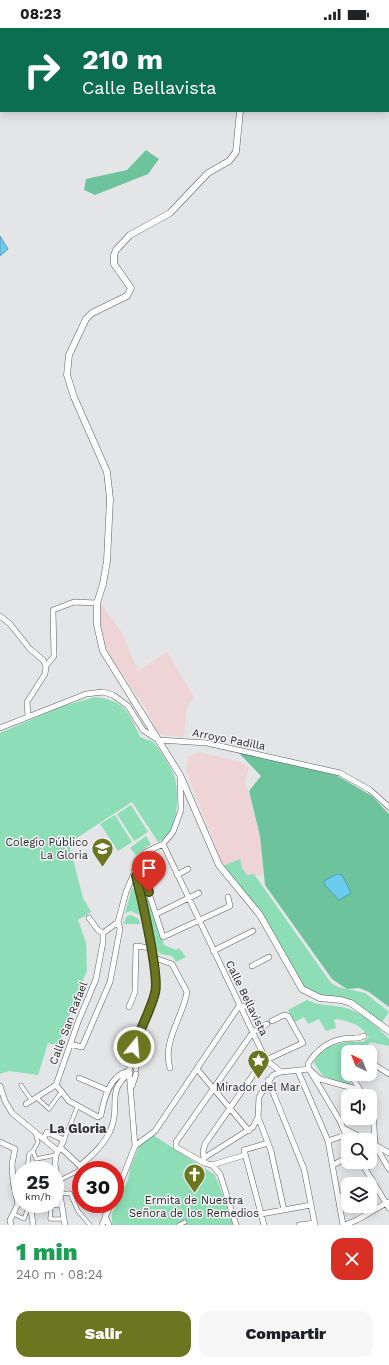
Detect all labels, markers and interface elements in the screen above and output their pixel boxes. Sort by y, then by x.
text: 08:23 [20,5,61,23]
text: 210 m [82,43,163,76]
icon: right [16,44,68,96]
text: Calle Bellavista [82,77,216,98]
street label: Arroyo Padilla [191,726,267,753]
school or university icon: Colegio Público La Gloria [90,835,116,868]
place label: Colegio Público La Gloria [6,836,88,862]
pin [132,851,166,892]
icon: arrive [138,857,160,879]
street label: Calle Bellavista [223,958,270,1038]
street label: Calle San Rafael [47,979,90,1066]
position arrow [113,1026,155,1068]
north arrow [341,1045,377,1081]
map controls [341,1045,377,1213]
place icon: Mirador del Mar [245,1048,271,1081]
place label: Mirador del Mar [216,1081,301,1094]
button: sound [341,1089,377,1125]
district label: La Gloria [49,1121,107,1136]
button: search [341,1133,377,1169]
speed limit sign: 30 [72,1161,124,1213]
church icon: Ermita de Nuestra Señora de los Remedios [181,1161,207,1194]
text: 25 [26,1170,50,1194]
button: layers [341,1177,377,1213]
text: km/h [25,1191,51,1202]
place label: Ermita de Nuestra Señora de los Remedios [129,1194,259,1220]
text: 1 min [16,1238,78,1266]
button: close [331,1238,373,1280]
text: 240 m · 08:24 [16,1267,103,1282]
button: Salir [16,1311,191,1357]
button: Compartir [199,1311,373,1357]

